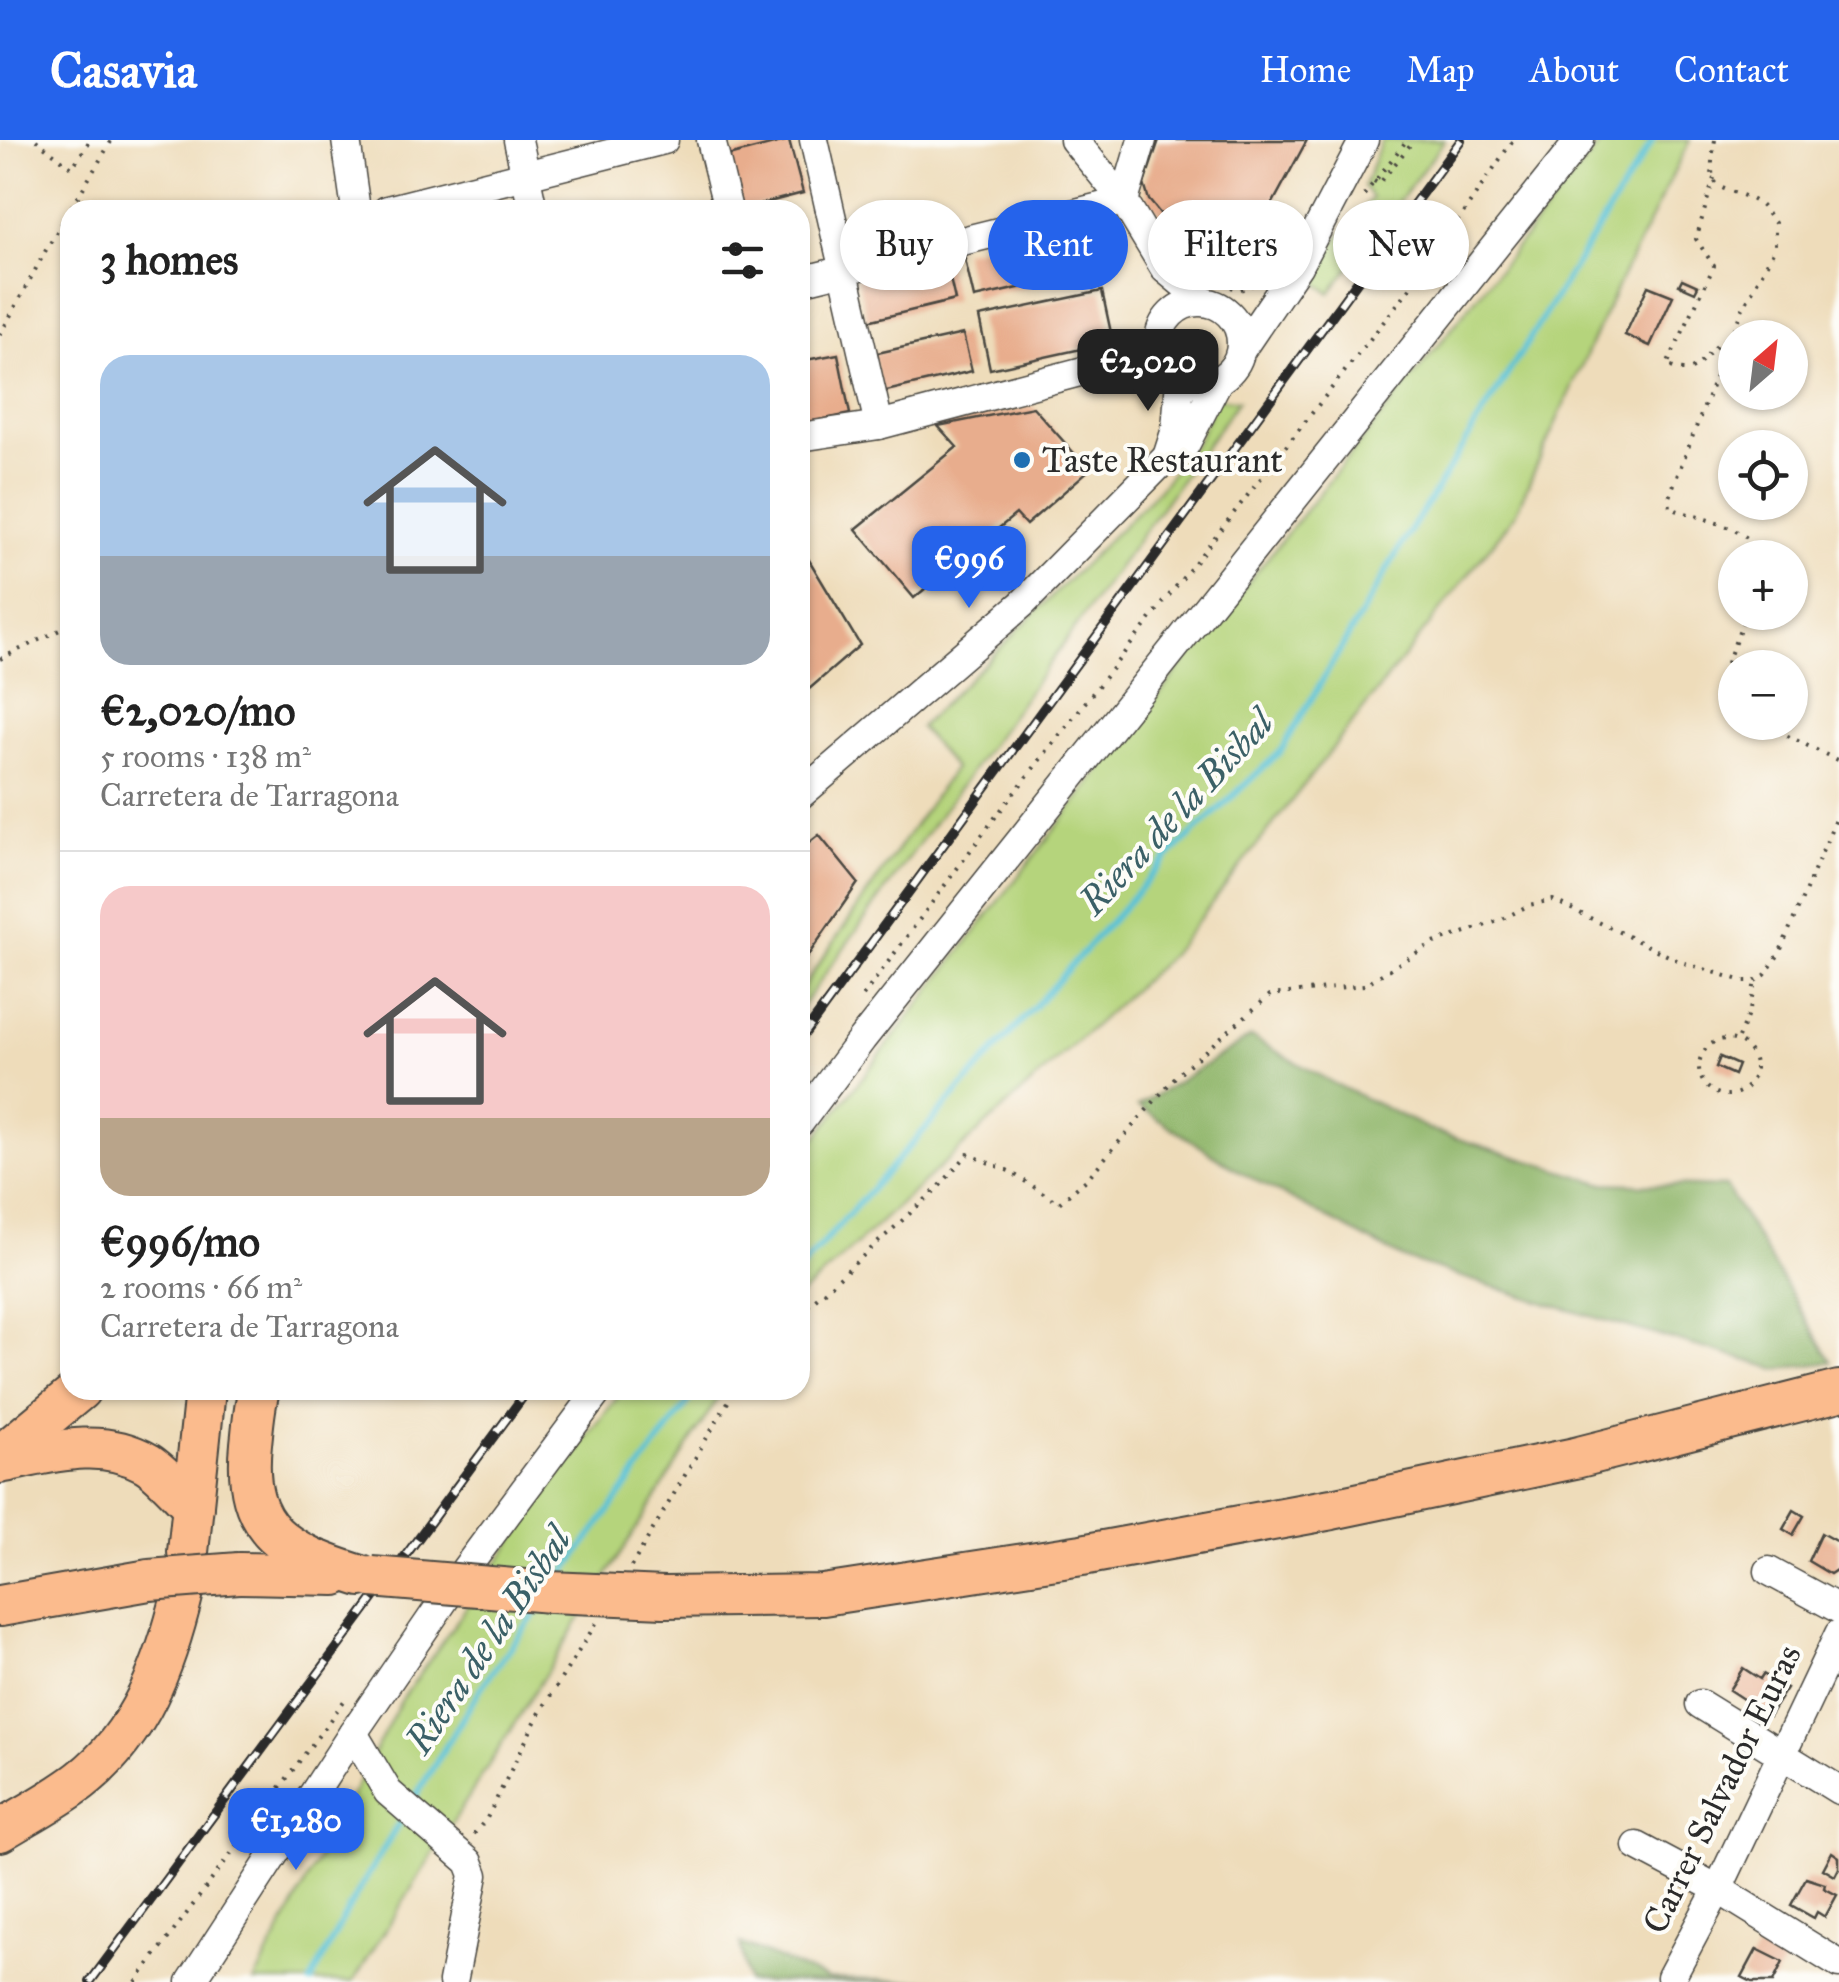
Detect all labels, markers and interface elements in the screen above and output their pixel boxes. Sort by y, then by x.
text: Casavia [50,41,197,100]
text: Home [1260,49,1351,92]
text: Map [1406,49,1475,92]
text: About [1530,49,1619,92]
text: Contact [1674,49,1789,92]
chip: Buy [840,200,968,290]
chip: Rent [988,200,1128,290]
chip: Filters [1148,200,1313,290]
chip: New [1333,200,1469,290]
icon: filters [715,233,770,288]
text: 3 homes [100,234,238,286]
north arrow [1718,320,1808,410]
map controls [1718,320,1808,740]
pin: €2,020 [1067,329,1229,414]
text: €2,020 [1099,342,1197,381]
icon: home [345,420,525,600]
button: locate [1718,430,1808,520]
place label: Taste Restaurant [1042,439,1283,482]
marker: Taste Restaurant [1011,449,1033,471]
pin: €996 [910,526,1028,611]
text: €996 [934,539,1004,578]
button: + [1718,540,1808,630]
button: − [1718,650,1808,740]
text: €2,020/mo [100,685,295,737]
water label: Riera de la Bisbal [1068,698,1284,925]
text: 5 rooms · 138 m² [100,737,311,776]
text: Carretera de Tarragona [100,776,399,815]
icon: home [345,951,525,1131]
text: €996/mo [100,1216,260,1268]
text: 2 rooms · 66 m² [100,1268,302,1307]
text: Carretera de Tarragona [100,1307,399,1346]
water label: Riera de la Bisbal [394,1516,582,1764]
street label: Carrer Salvador Euras [1633,1638,1811,1940]
pin: €1,280 [215,1788,377,1873]
text: €1,280 [250,1801,342,1840]

